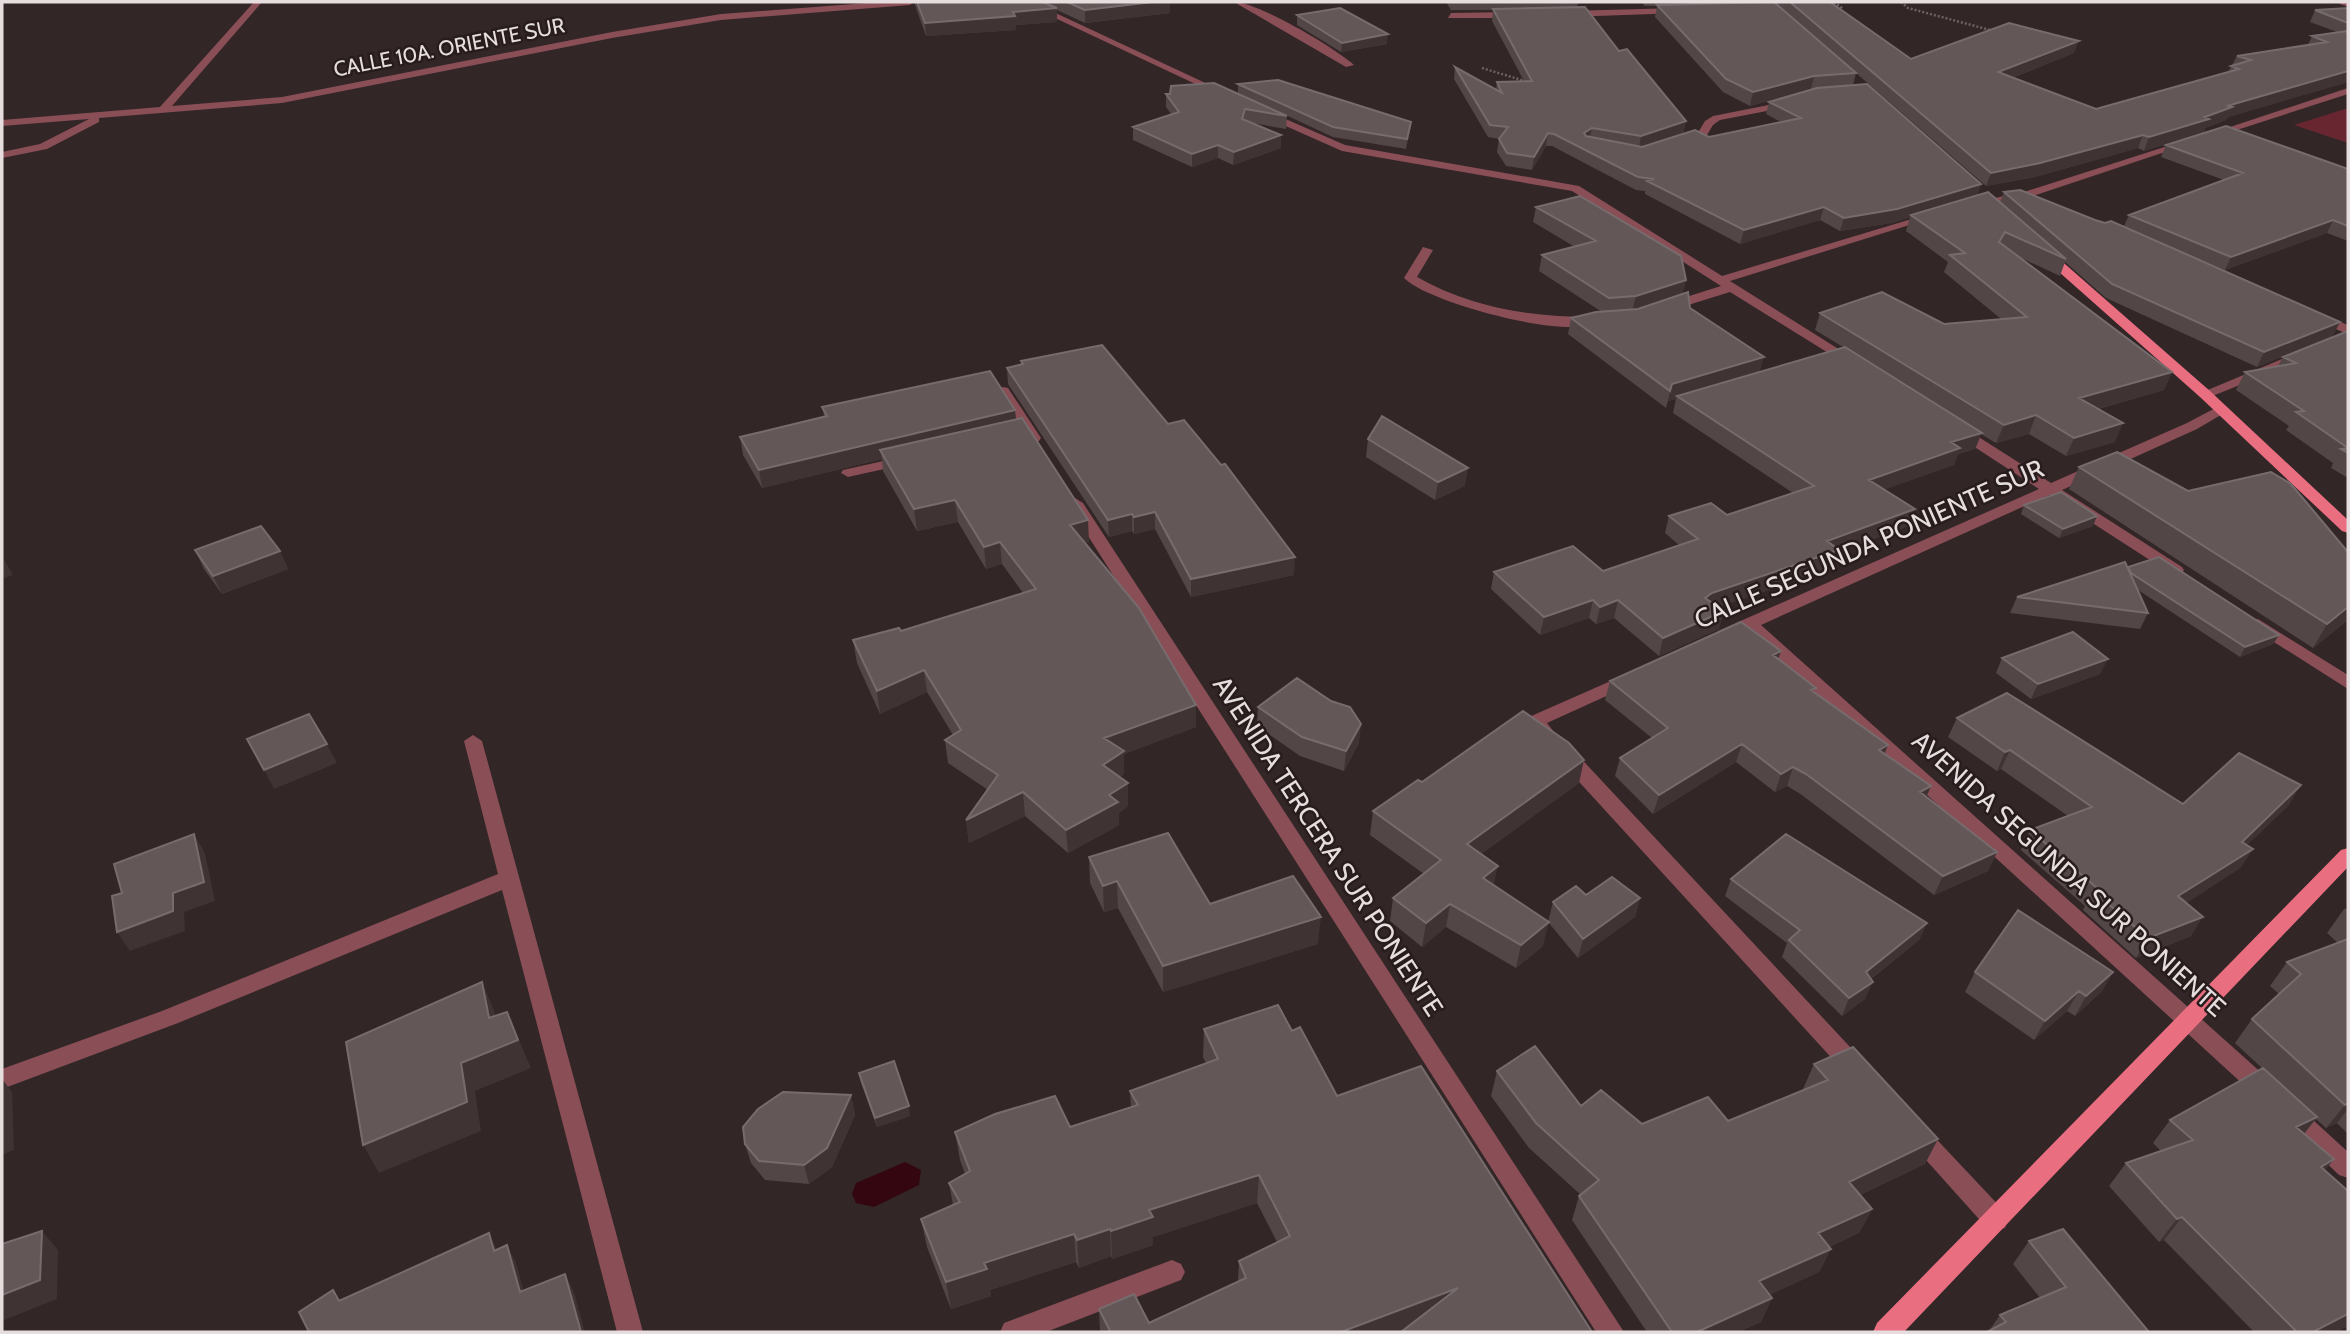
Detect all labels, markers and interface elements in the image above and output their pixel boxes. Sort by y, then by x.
street label: CALLE 10A. ORIENTE SUR [331,12,567,82]
street label: CALLE SEGUNDA PONIENTE SUR [1689,452,2049,636]
street label: AVENIDA TERCERA SUR PONIENTE [1206,670,1450,1022]
street label: AVENIDA SEGUNDA SUR PONIENTE [1906,725,2232,1023]

